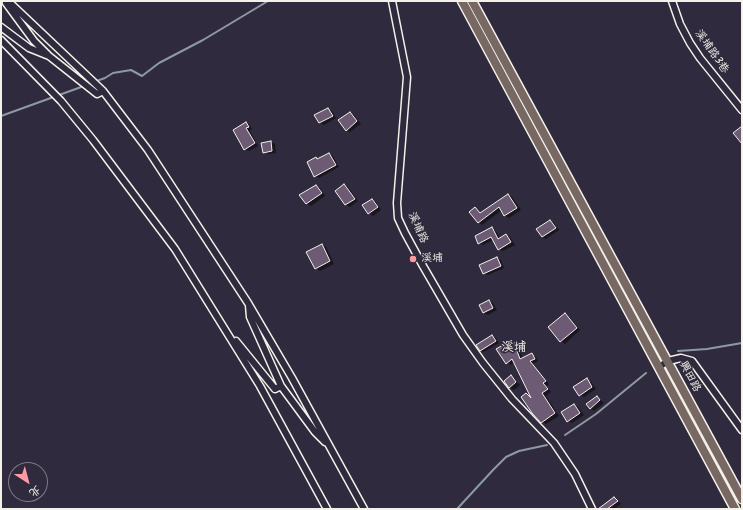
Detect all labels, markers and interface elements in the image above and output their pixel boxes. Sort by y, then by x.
street label: 溪埔路3巷 [691,28,731,76]
street label: 溪埔路 [404,210,430,246]
place label: 溪埔 [421,252,443,266]
marker: 溪埔 [408,254,418,264]
district label: 溪埔 [501,341,527,357]
street label: 興田路 [675,359,703,395]
north arrow [8,462,48,502]
text: 北 [25,480,44,501]

